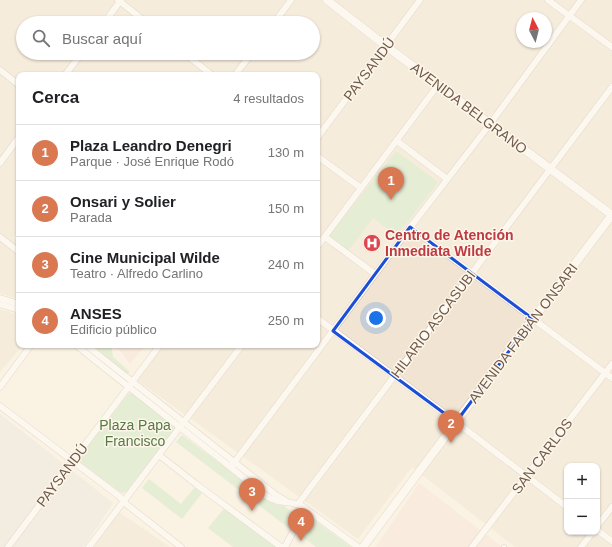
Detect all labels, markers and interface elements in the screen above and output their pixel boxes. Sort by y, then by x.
north arrow [516,12,552,48]
search box [16,16,320,60]
icon: search [30,27,52,49]
text: Buscar aquí [62,30,142,47]
street label: PAYSANDÚ [340,34,398,104]
street label: AVENIDA BELGRANO [408,59,530,157]
text: Cerca [32,88,79,107]
text: 4 resultados [233,91,304,106]
text: Plaza Leandro Denegri [70,137,232,154]
text: 1 [41,145,49,160]
text: 130 m [268,145,304,160]
text: Parque · José Enrique Rodó [70,154,234,169]
pin: 1 [378,167,404,200]
text: Onsari y Solier [70,193,176,210]
text: 2 [41,201,49,216]
text: 150 m [268,201,304,216]
text: Parada [70,210,112,225]
place label: Centro de Atención Inmediata Wilde [385,227,514,259]
hospital icon: Centro de Atención Inmediata Wilde [362,233,382,253]
text: Cine Municipal Wilde [70,249,220,266]
text: 3 [41,257,49,272]
text: 240 m [268,257,304,272]
street label: AVENIDA FABIÁN ONSARI [465,260,581,406]
text: Teatro · Alfredo Carlino [70,266,203,281]
street label: HILARIO ASCASUBI [388,267,478,381]
text: ANSES [70,305,122,322]
your location [366,308,386,328]
text: 4 [41,313,49,328]
text: 250 m [268,313,304,328]
text: Edificio público [70,322,157,337]
pin: 2 [438,410,464,443]
street label: SAN CARLOS [508,415,576,497]
park label: Plaza Papa Francisco [99,417,171,449]
street label: PAYSANDÚ [33,440,91,510]
map controls [564,463,600,535]
button: + [564,463,600,499]
pin: 3 [239,478,265,511]
button: − [564,499,600,535]
pin: 4 [288,508,314,541]

